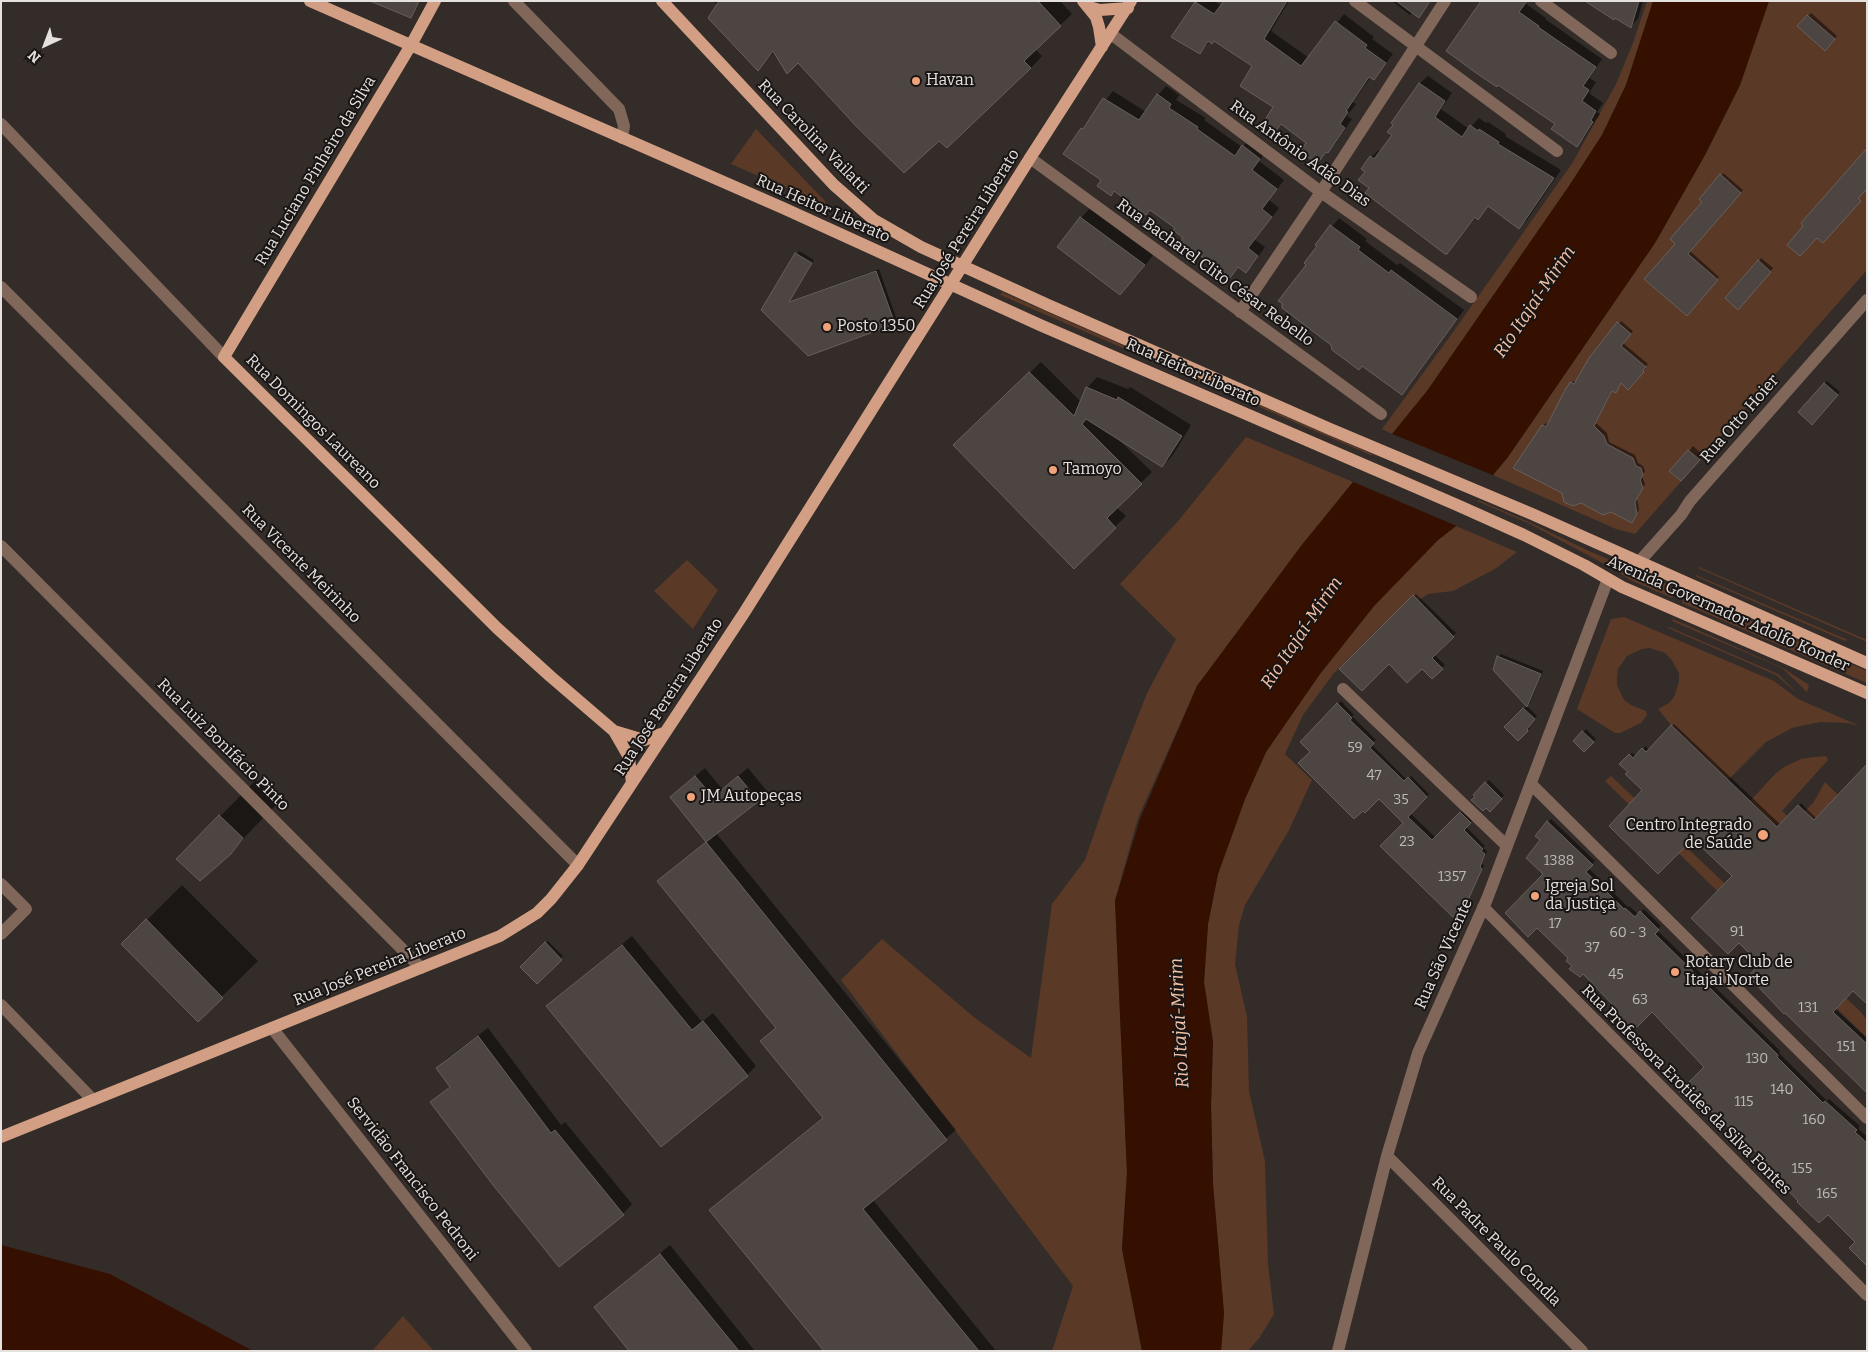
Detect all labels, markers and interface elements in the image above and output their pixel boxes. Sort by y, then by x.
north arrow [20,20,70,70]
text: N [25,46,44,66]
place label: Havan [926,71,974,91]
street label: Rua Luciano Pinheiro da Silva [252,73,380,269]
marker: Havan [910,75,922,87]
street label: Rua Carolina Vailatti [754,76,872,198]
street label: Rua Antônio Adão Dias [1226,97,1374,211]
street label: Rua José Pereira Liberato [910,146,1024,312]
street label: Rua Heitor Liberato [753,171,893,247]
street label: Rua Bacharel Clito César Rebello [1113,195,1317,351]
water label: Rio Itajaí-Mirim [1490,242,1580,362]
place label: Posto 1350 [837,317,916,337]
marker: Posto 1350 [821,321,833,333]
street label: Rua Heitor Liberato [1123,335,1263,411]
street label: Rua Domingos Laureano [242,351,384,493]
street label: Rua Otto Hoier [1697,371,1783,467]
place label: Tamoyo [1063,460,1122,480]
marker: Tamoyo [1047,464,1059,476]
street label: Rua Vicente Meirinho [238,501,364,627]
street label: Avenida Governador Adolfo Konder [1604,552,1852,676]
water label: Rio Itajaí-Mirim [1257,573,1347,693]
street label: Rua José Pereira Liberato [611,615,727,779]
street label: Rua Luiz Bonifácio Pinto [153,675,293,815]
house number: 59 [1347,740,1363,756]
house number: 47 [1366,768,1382,784]
place label: JM Autopeças [701,787,802,807]
marker: JM Autopeças [685,791,697,803]
house number: 35 [1393,792,1409,808]
place label: Centro Integrado de Saúde [1626,816,1752,854]
marker: Centro Integrado de Saúde [1756,828,1770,842]
house number: 23 [1399,834,1415,850]
house number: 1388 [1544,853,1574,869]
house number: 1357 [1438,869,1466,885]
place label: Igreja Sol da Justiça [1545,877,1616,915]
marker: Igreja Sol da Justiça [1529,890,1541,902]
street label: Rua São Vicente [1411,896,1477,1012]
house number: 17 [1549,916,1561,932]
street label: Rua José Pereira Liberato [291,924,469,1010]
house number: 91 [1730,924,1744,940]
house number: 60 - 3 [1609,925,1647,941]
house number: 37 [1584,940,1600,956]
place label: Rotary Club de Itajai Norte [1685,953,1793,991]
water label: Rio Itajaí-Mirim [1166,957,1194,1089]
marker: Rotary Club de Itajai Norte [1669,966,1681,978]
house number: 45 [1608,967,1624,983]
street label: Rua Professora Erotides da Silva Fontes [1577,981,1795,1199]
house number: 63 [1632,992,1648,1008]
house number: 131 [1798,1000,1818,1016]
house number: 151 [1837,1039,1855,1055]
house number: 130 [1746,1051,1768,1067]
house number: 140 [1771,1082,1793,1098]
street label: Servidão Francisco Pedroni [342,1093,482,1265]
house number: 115 [1735,1094,1753,1110]
house number: 160 [1803,1112,1825,1128]
house number: 155 [1792,1161,1812,1177]
street label: Rua Padre Paulo Condla [1427,1173,1565,1311]
house number: 165 [1816,1186,1838,1202]

